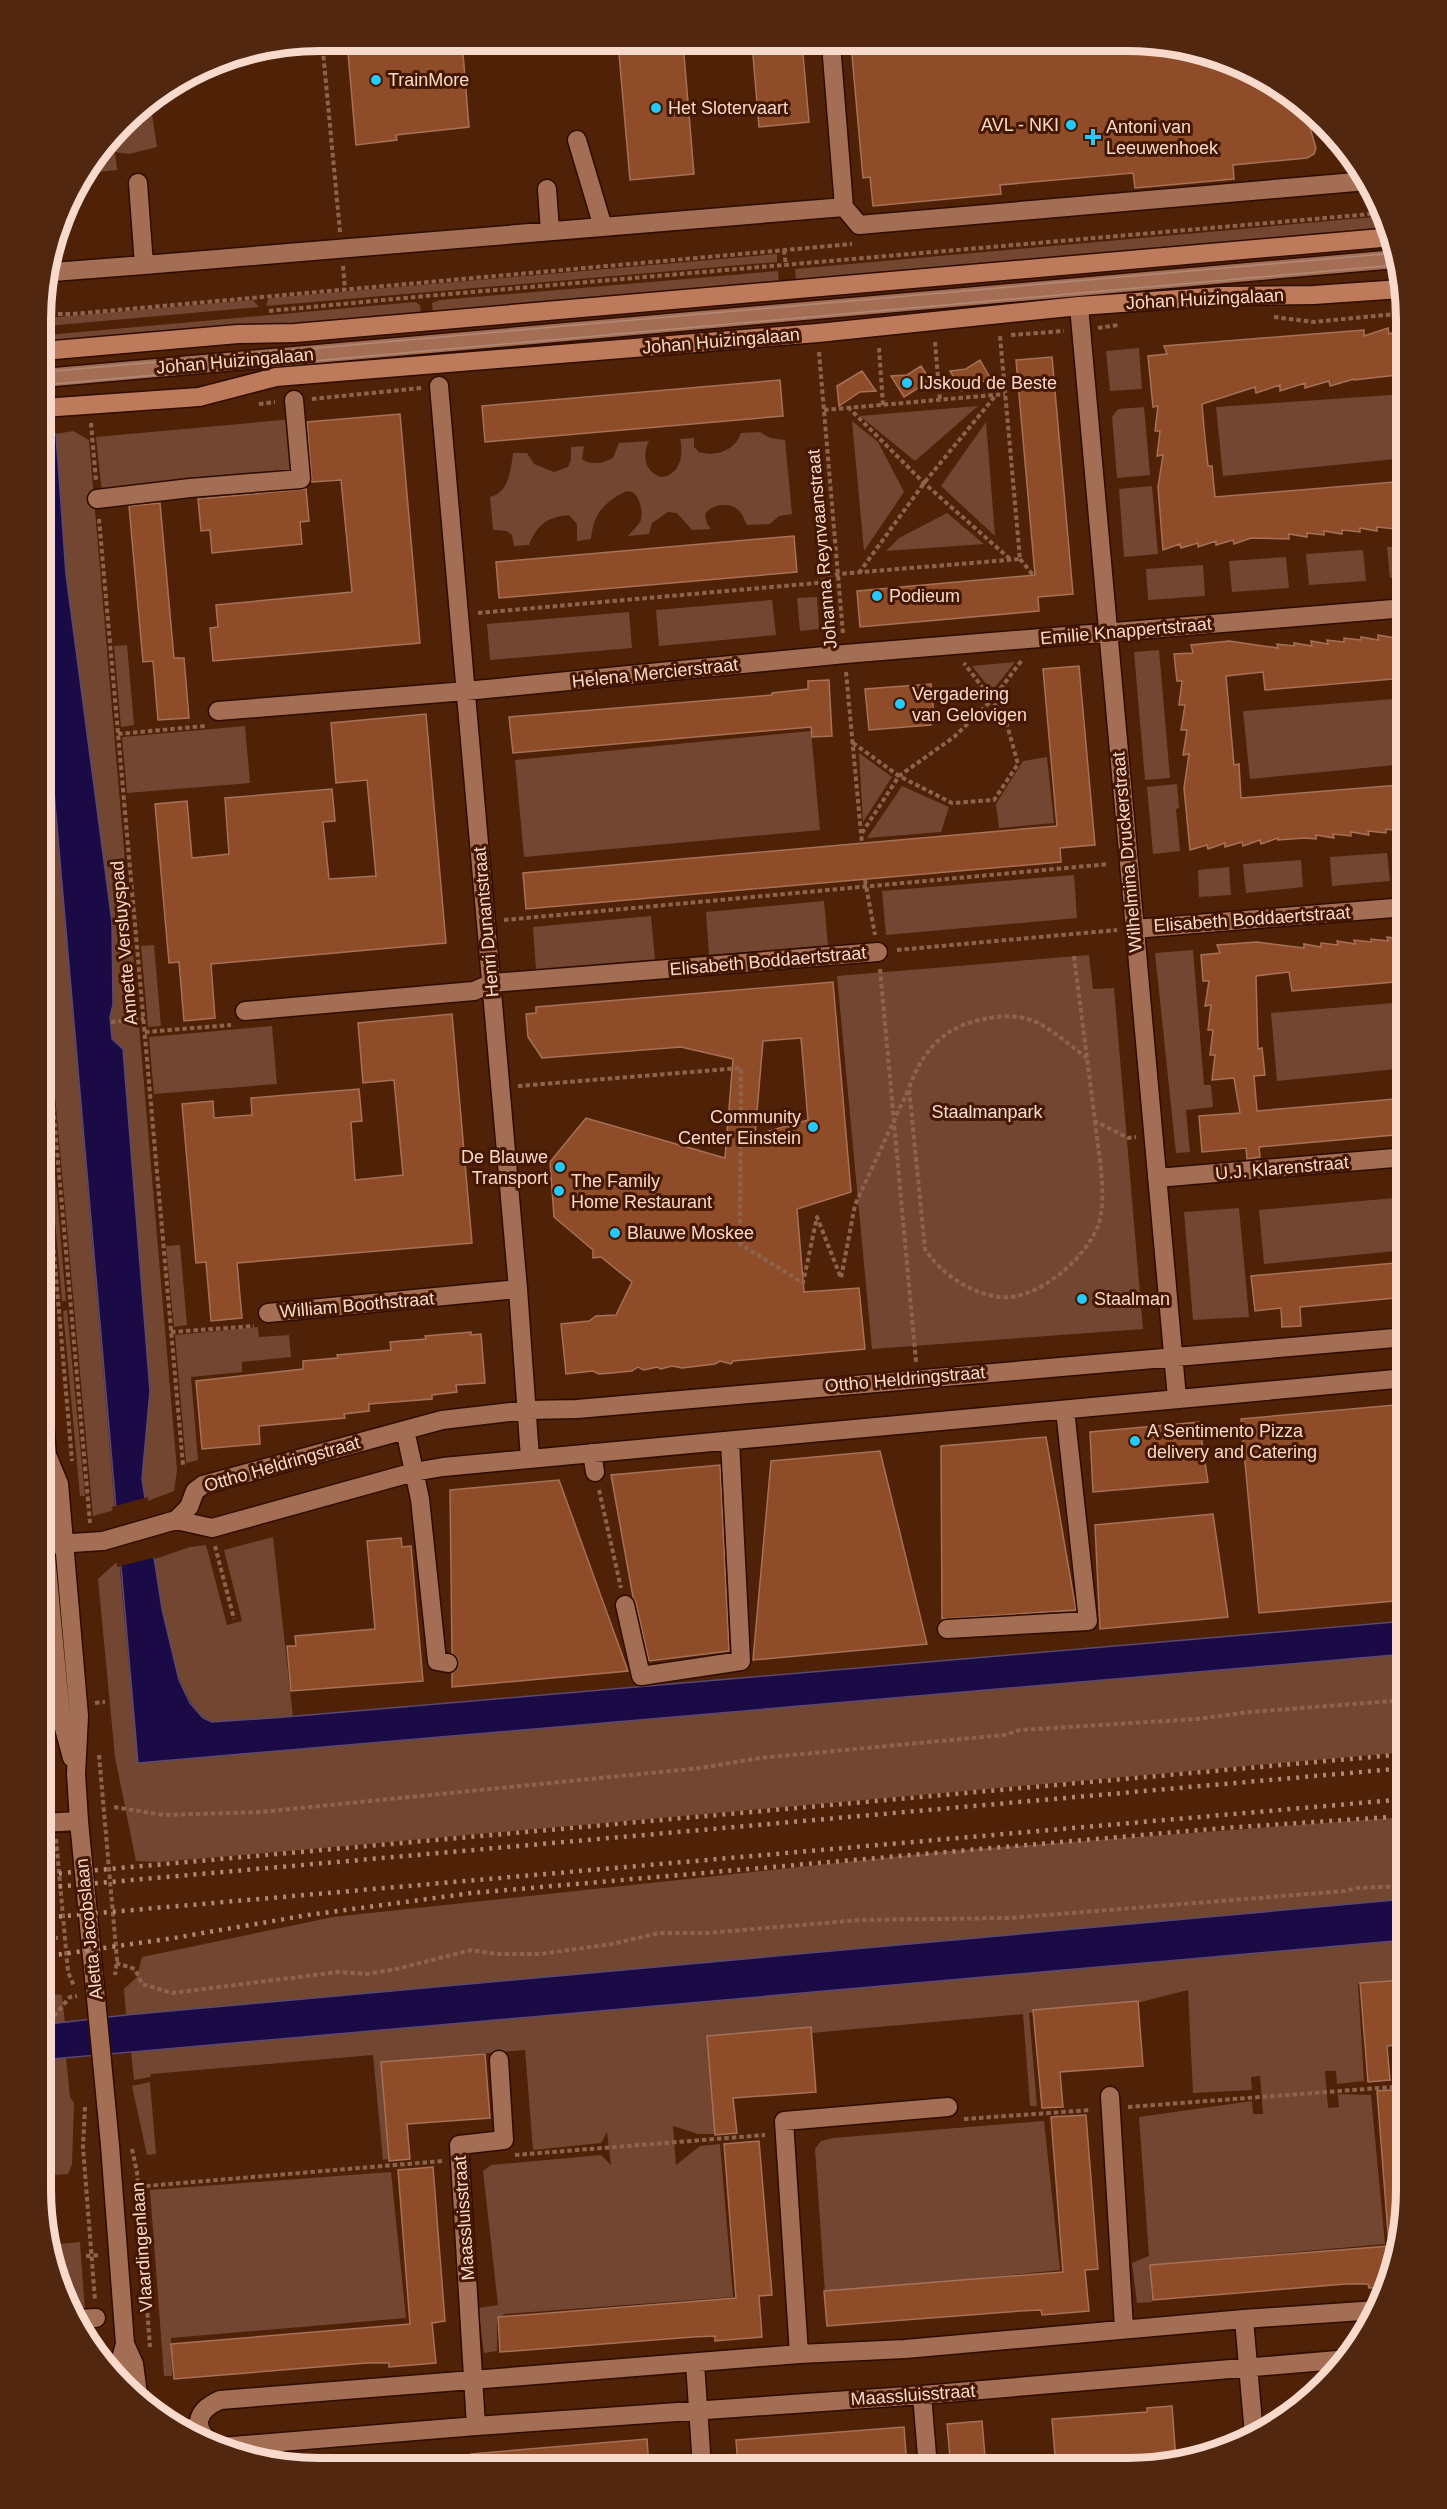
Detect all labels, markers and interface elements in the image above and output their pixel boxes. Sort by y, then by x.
place label: TrainMore [388,70,469,90]
marker: TrainMore [369,73,383,87]
place label: Het Slotervaart [668,98,788,118]
marker: Het Slotervaart [649,101,663,115]
place label: AVL - NKI [981,115,1059,135]
place label: Antoni van Leeuwenhoek [1106,117,1219,158]
marker: AVL - NKI [1064,118,1078,132]
marker: Antoni van Leeuwenhoek [1084,128,1102,146]
street label: Johan Huizingalaan [1126,285,1284,313]
street label: Johan Huizingalaan [641,324,801,358]
street label: Johan Huizingalaan [155,344,315,378]
place label: IJskoud de Beste [919,373,1057,393]
marker: IJskoud de Beste [900,376,914,390]
street label: Johanna Reynvaanstraat [803,448,841,650]
place label: Podieum [889,586,960,606]
marker: Podieum [870,589,884,603]
street label: Emilie Knappertstraat [1039,614,1213,648]
street label: Helena Mercierstraat [571,654,739,692]
place label: Vergadering van Gelovigen [912,684,1027,725]
marker: Vergadering van Gelovigen [893,697,907,711]
street label: Wilhelmina Druckerstraat [1108,751,1146,953]
street label: Henri Dunantstraat [469,846,503,998]
street label: Annette Versluyspad [107,860,141,1026]
street label: Elisabeth Boddaertstraat [1153,902,1351,936]
street label: Elisabeth Boddaertstraat [669,942,867,980]
park label: Staalmanpark [931,1102,1044,1122]
place label: Community Center Einstein [678,1107,801,1148]
marker: Community Center Einstein [806,1120,820,1134]
place label: De Blauwe Transport [461,1147,548,1188]
street label: U.J. Klarenstraat [1214,1152,1350,1184]
marker: De Blauwe Transport [553,1160,567,1174]
place label: The Family Home Restaurant [571,1171,712,1212]
marker: The Family Home Restaurant [552,1184,566,1198]
place label: Blauwe Moskee [627,1223,754,1243]
marker: Blauwe Moskee [608,1226,622,1240]
street label: William Boothstraat [279,1288,435,1322]
place label: Staalman [1094,1289,1170,1309]
marker: Staalman [1075,1292,1089,1306]
street label: Ottho Heldringstraat [824,1362,986,1396]
place label: A Sentimento Pizza delivery and Catering [1147,1421,1317,1462]
street label: Ottho Heldringstraat [202,1432,362,1496]
marker: A Sentimento Pizza delivery and Catering [1128,1434,1142,1448]
street label: Aletta Jacobslaan [72,1857,106,2001]
street label: Maassluisstraat [450,2155,478,2281]
street label: Vlaardingenlaan [127,2181,157,2313]
street label: Maassluisstraat [850,2381,976,2409]

